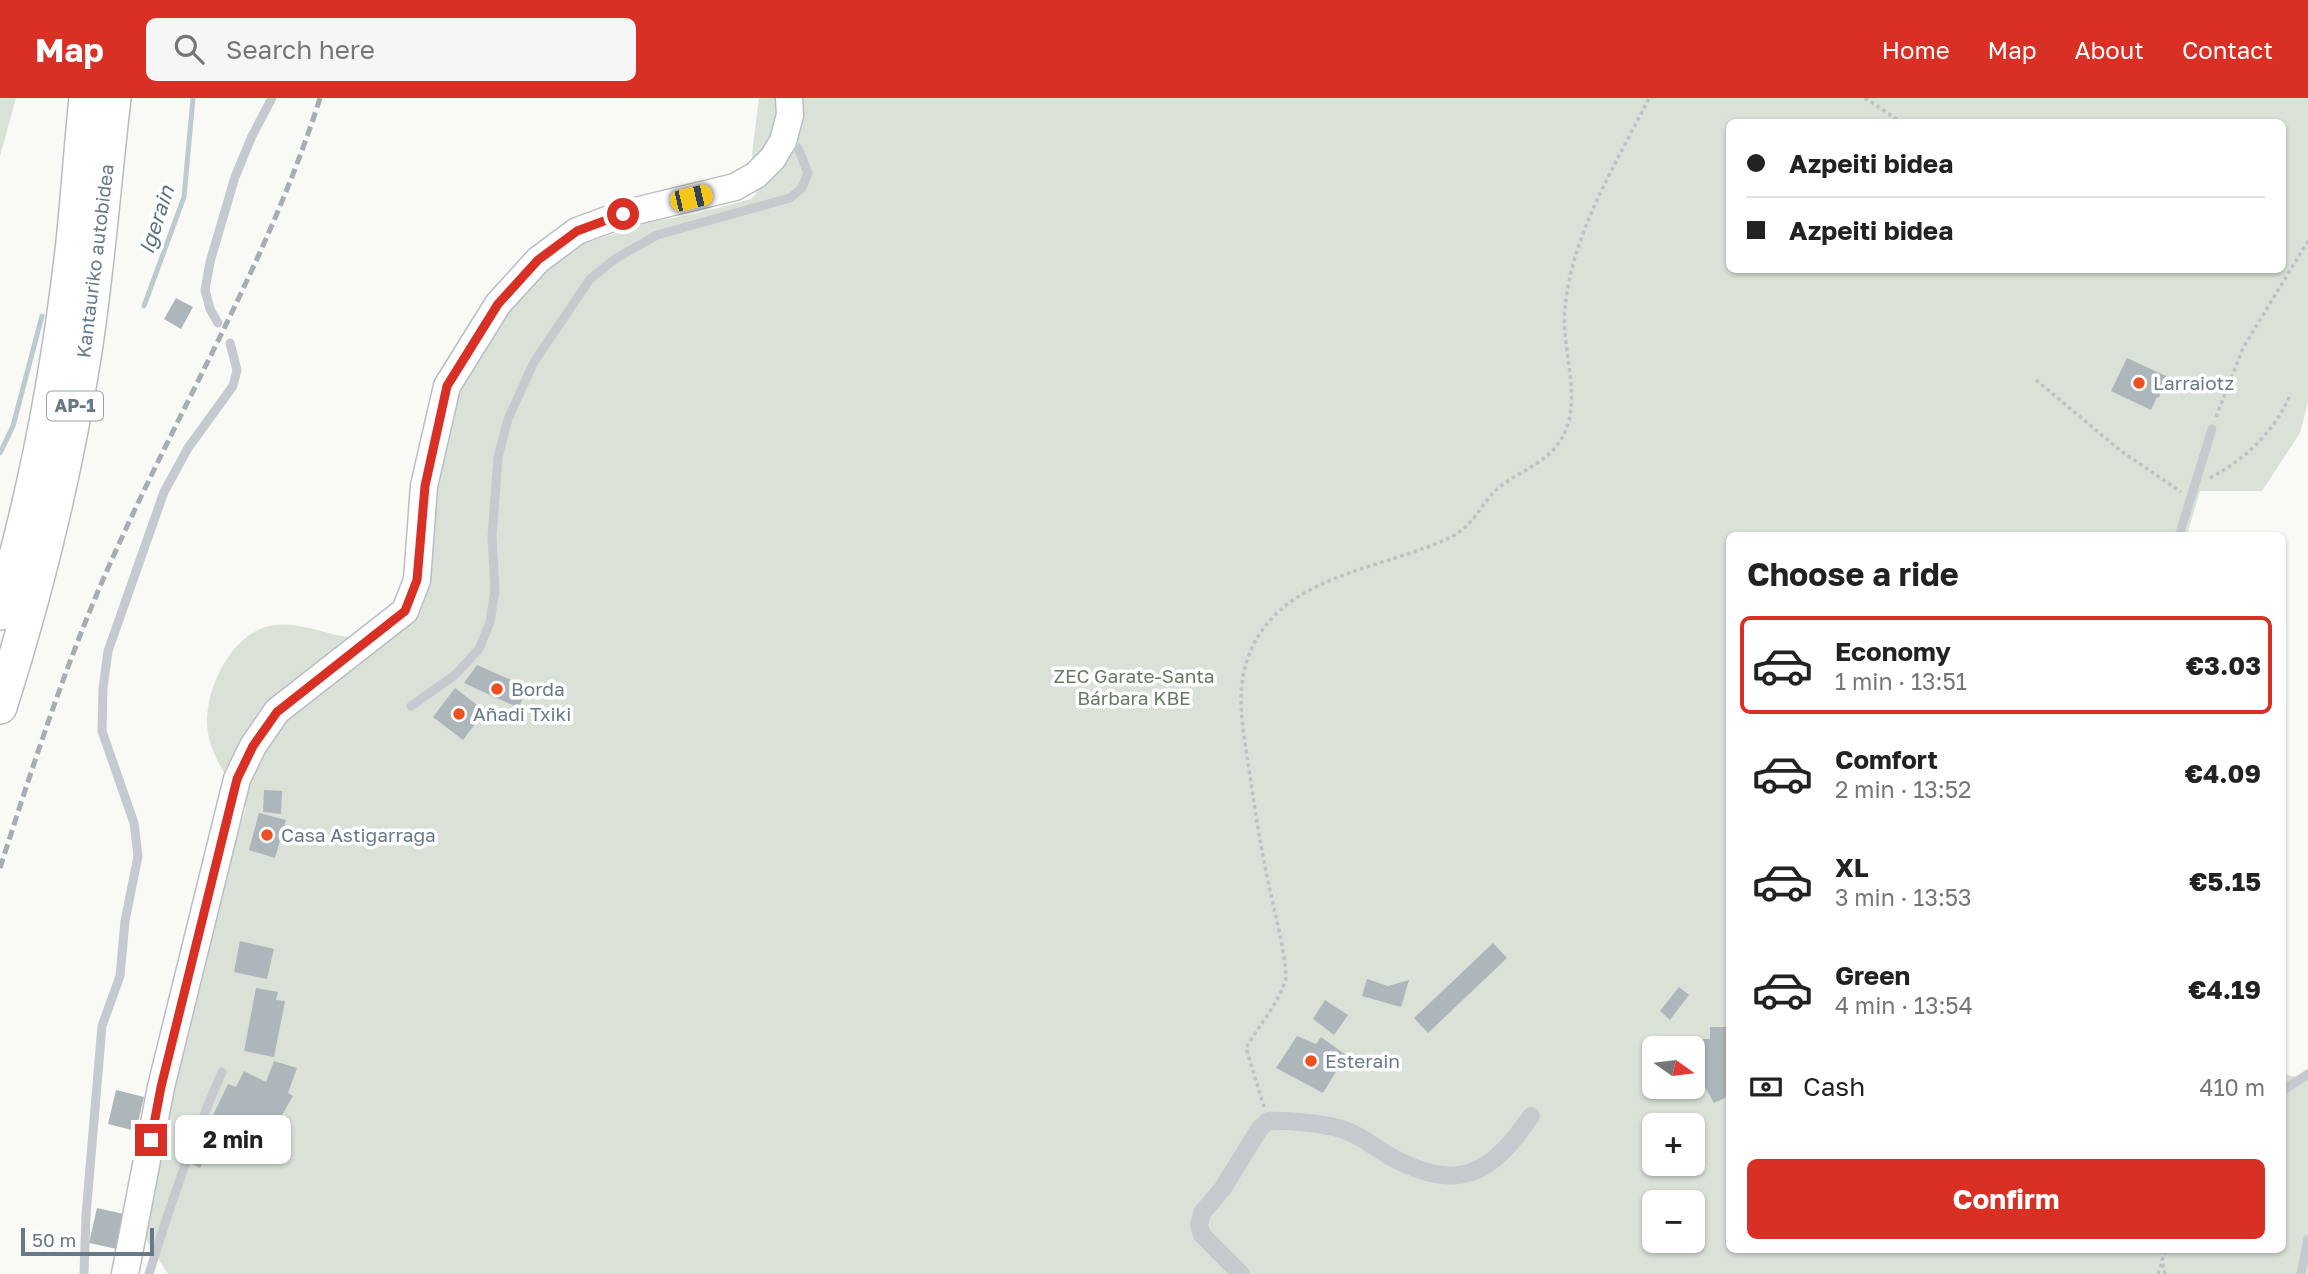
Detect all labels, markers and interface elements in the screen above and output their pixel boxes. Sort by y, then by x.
search box [146,18,636,81]
text: Map [35,30,104,69]
icon: search [170,30,208,68]
text: Search here [226,34,375,65]
text: Home [1882,35,1950,64]
text: Map [1988,35,2037,64]
text: About [2075,35,2144,64]
text: Contact [2182,35,2273,64]
text: Azpeiti bidea [1789,148,1953,179]
street label: Kantauriko autobidea [71,163,118,359]
water label: Igerain [133,181,180,257]
car [669,183,714,213]
route start [607,198,639,230]
text: Azpeiti bidea [1789,215,1953,246]
place label: Larraiotz [2153,371,2234,394]
marker: Larraiotz [2131,375,2147,391]
road number: AP-1 [47,392,103,420]
text: Choose a ride [1747,555,1959,593]
icon: car [1751,634,1814,697]
text: Economy [1835,636,1951,667]
text: €3.03 [2186,650,2261,681]
park label: ZEC Garate-Santa Bárbara KBE [1053,664,1215,709]
text: 1 min · 13:51 [1835,667,1967,695]
place label: Borda [511,677,565,700]
marker: Borda [489,681,505,697]
place label: Añadi Txiki [473,702,571,725]
marker: Añadi Txiki [451,706,467,722]
icon: car [1751,742,1814,805]
text: Comfort [1835,744,1938,775]
text: €4.09 [2185,758,2261,789]
text: 2 min · 13:52 [1835,775,1971,803]
place label: Casa Astigarraga [281,823,436,846]
marker: Casa Astigarraga [259,827,275,843]
icon: car [1751,850,1814,913]
text: XL [1835,852,1869,883]
text: €5.15 [2189,866,2261,897]
text: 3 min · 13:53 [1835,883,1972,911]
icon: car [1751,958,1814,1021]
text: Green [1835,960,1910,991]
text: €4.19 [2188,974,2261,1005]
text: 4 min · 13:54 [1835,991,1973,1019]
north arrow [1642,1036,1704,1099]
map controls [1642,1036,1705,1253]
place label: Esterain [1325,1049,1400,1072]
marker: Esterain [1303,1053,1319,1069]
icon: cash [1747,1068,1785,1106]
text: Cash [1803,1071,1865,1102]
text: 410 m [2199,1073,2265,1101]
button: + [1642,1113,1705,1176]
callout: 2 min [176,1116,291,1164]
route end [135,1124,167,1156]
text: 2 min [203,1125,263,1153]
button: Confirm [1747,1159,2265,1239]
button: − [1642,1190,1705,1253]
scale bar [21,1225,154,1257]
text: 50 m [32,1228,76,1251]

